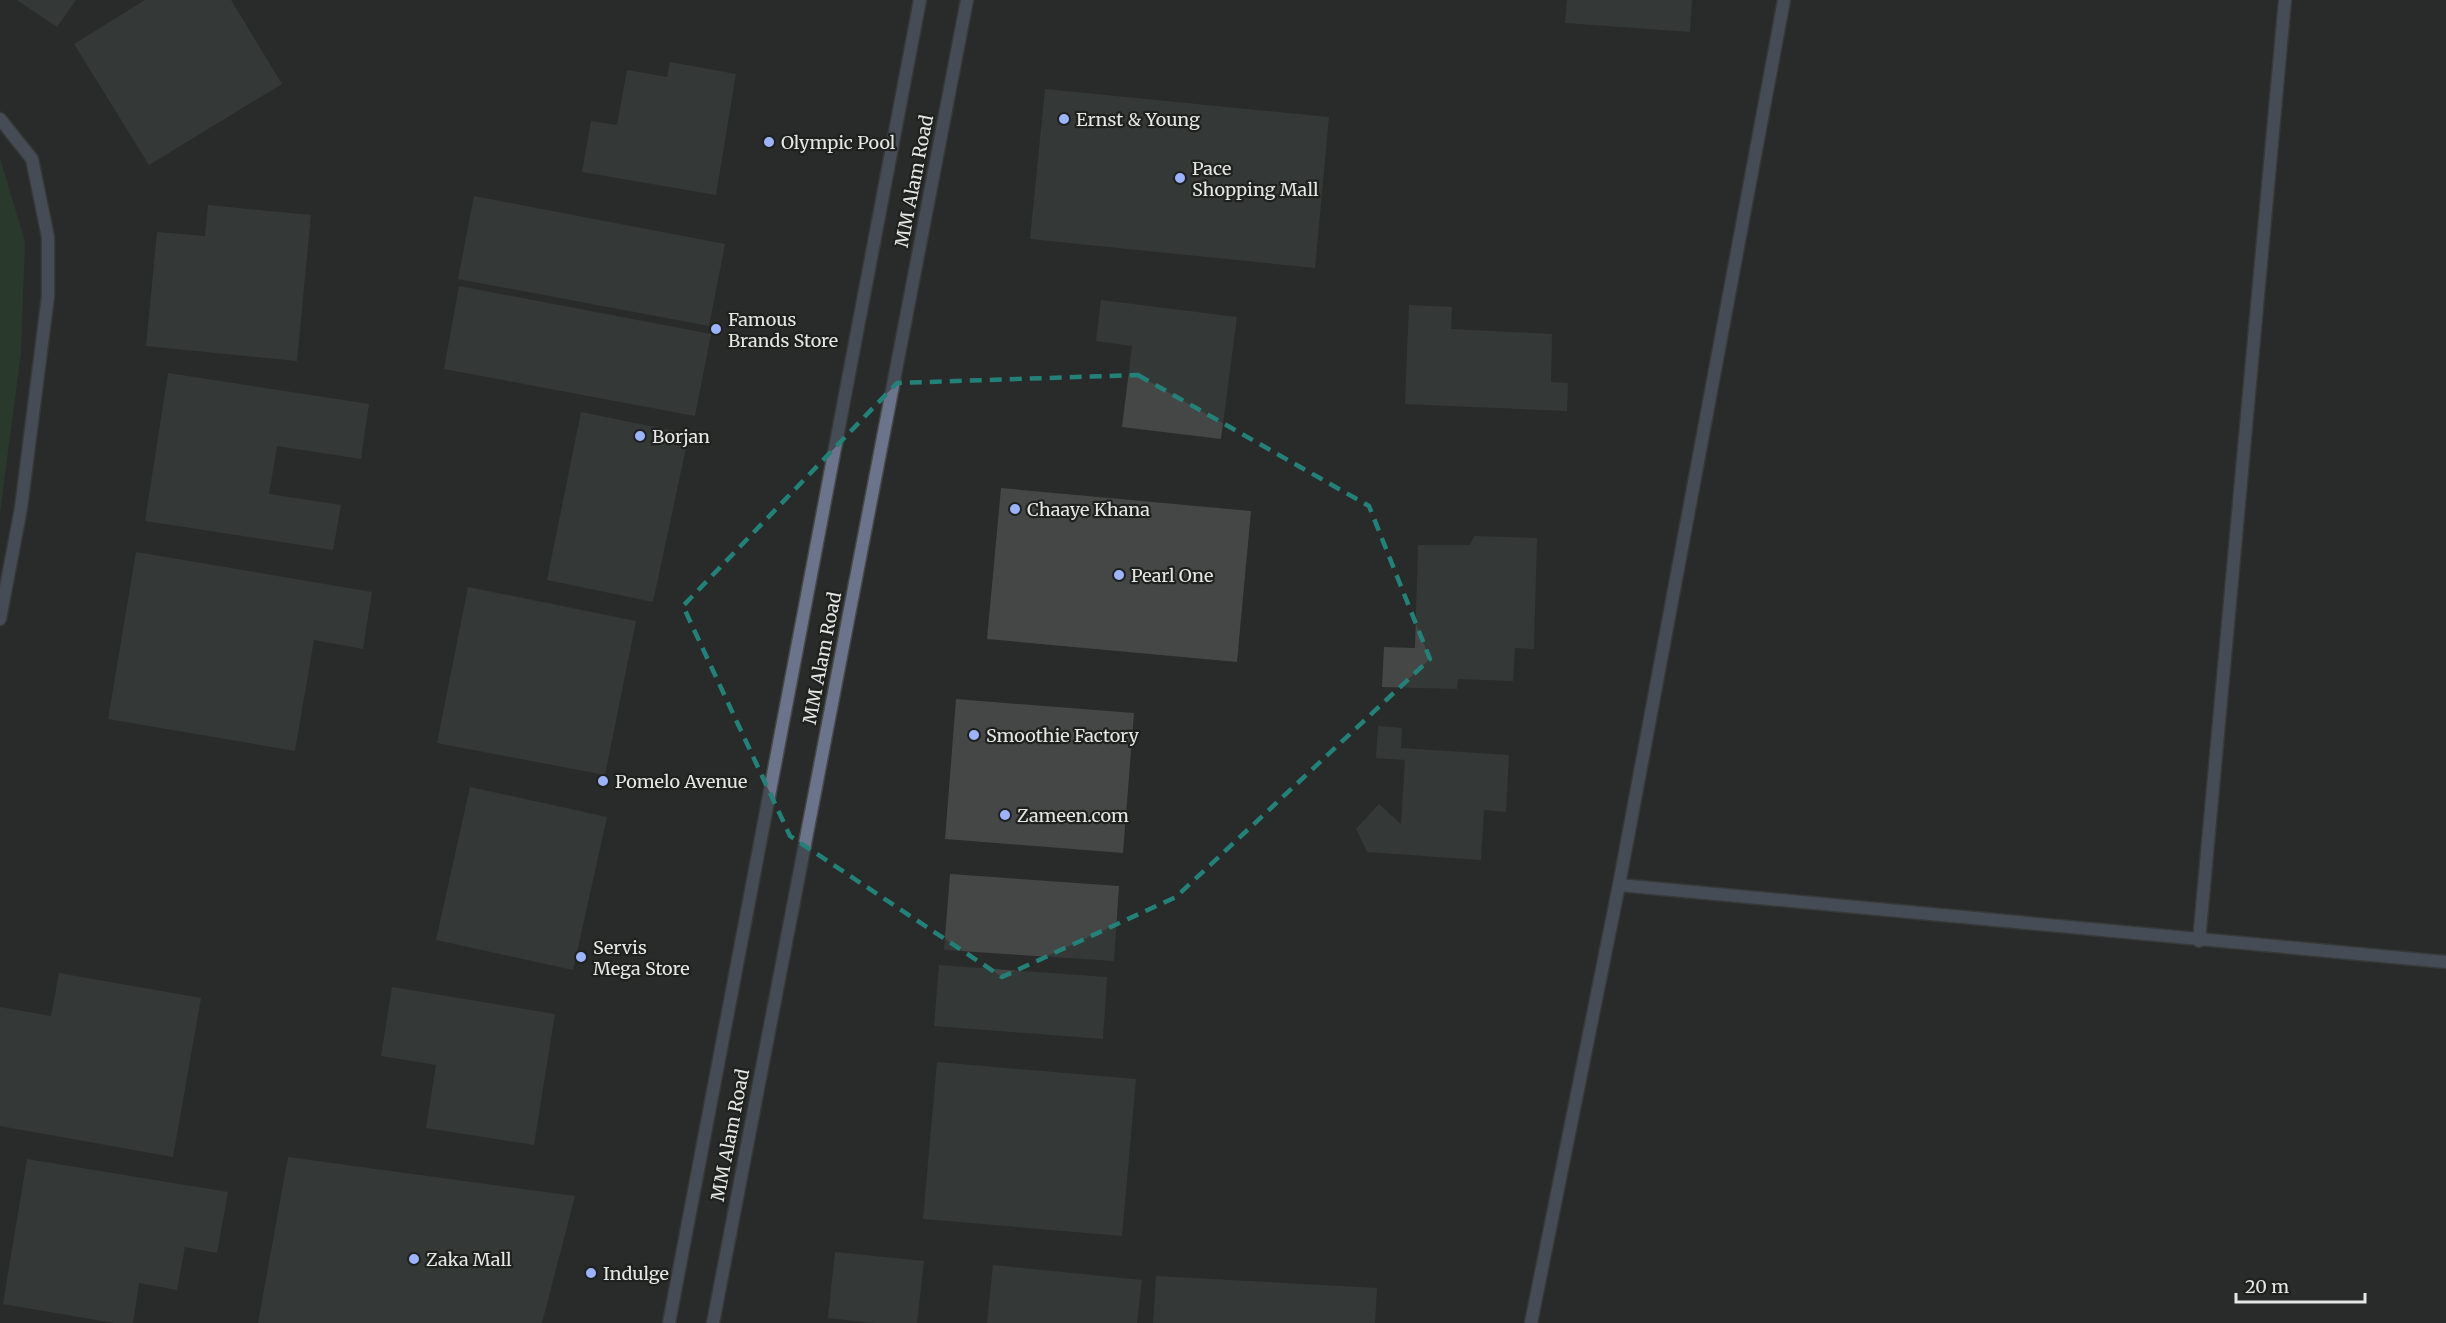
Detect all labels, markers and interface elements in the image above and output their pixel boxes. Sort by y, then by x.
place label: Ernst & Young [1076,108,1200,131]
marker: Ernst & Young [1057,112,1071,126]
street label: MM Alam Road [890,113,938,249]
place label: Olympic Pool [781,131,896,154]
marker: Olympic Pool [762,135,776,149]
place label: Pace Shopping Mall [1192,157,1319,201]
marker: Pace Shopping Mall [1173,171,1187,185]
place label: Famous Brands Store [728,308,838,352]
marker: Famous Brands Store [709,322,723,336]
place label: Borjan [652,425,710,448]
marker: Borjan [633,429,647,443]
place label: Chaaye Khana [1027,498,1150,521]
marker: Chaaye Khana [1008,502,1022,516]
place label: Pearl One [1131,564,1213,587]
marker: Pearl One [1112,568,1126,582]
street label: MM Alam Road [798,590,846,726]
place label: Smoothie Factory [986,724,1139,747]
marker: Smoothie Factory [967,728,981,742]
place label: Pomelo Avenue [615,770,747,793]
marker: Pomelo Avenue [596,774,610,788]
place label: Zameen.com [1017,804,1129,827]
marker: Zameen.com [998,808,1012,822]
place label: Servis Mega Store [593,936,690,980]
marker: Servis Mega Store [574,950,588,964]
street label: MM Alam Road [706,1067,754,1203]
place label: Zaka Mall [426,1248,512,1271]
marker: Zaka Mall [407,1252,421,1266]
place label: Indulge [603,1262,669,1285]
marker: Indulge [584,1266,598,1280]
scale bar [2236,1266,2365,1304]
text: 20 m [2245,1275,2289,1298]

